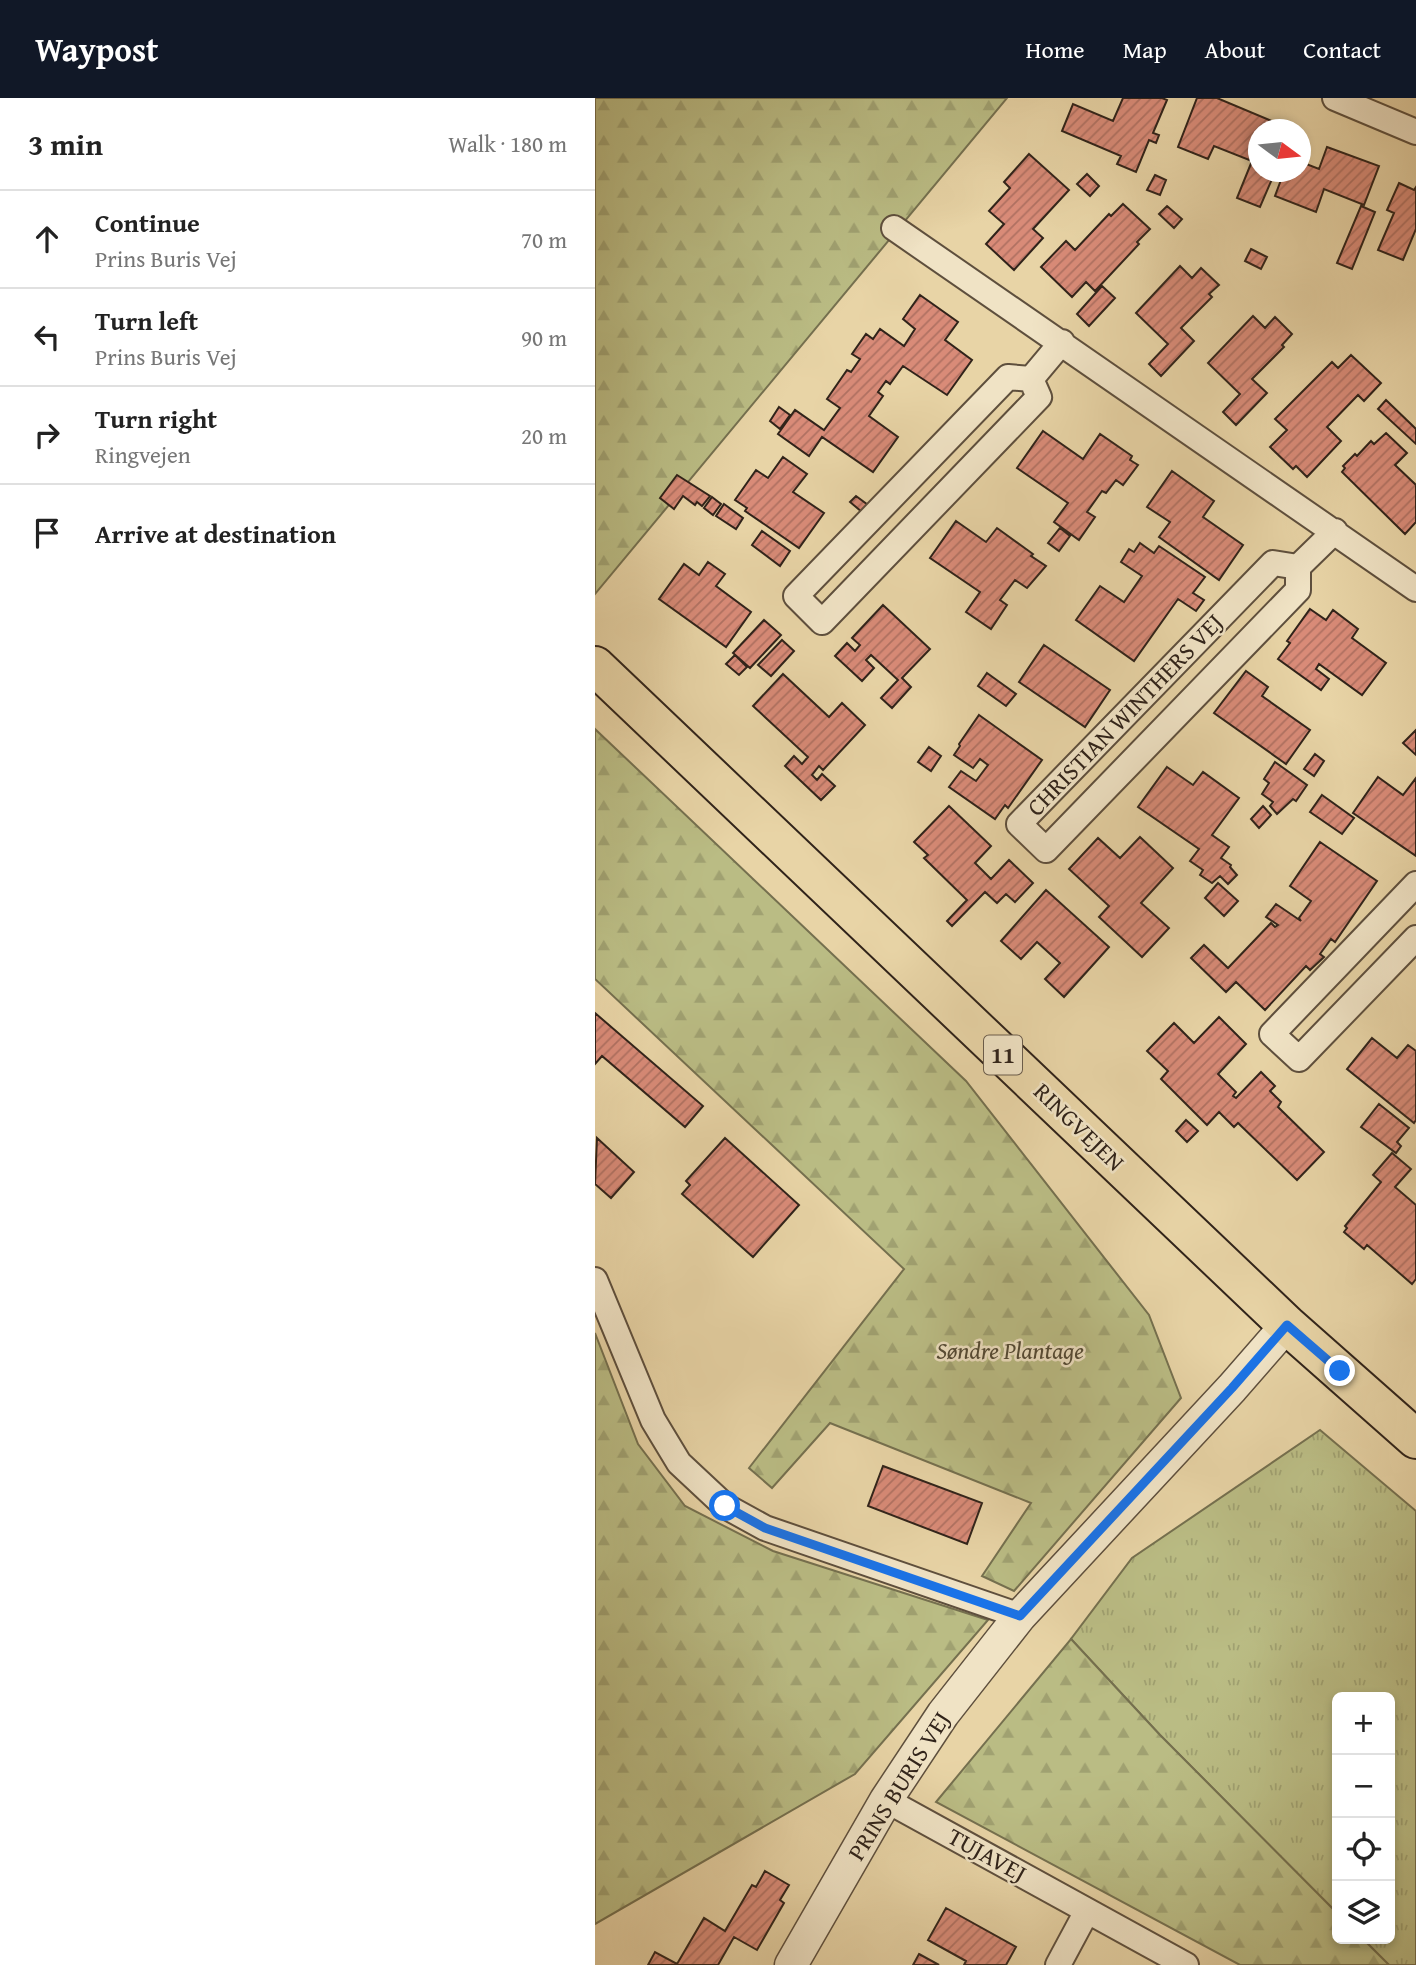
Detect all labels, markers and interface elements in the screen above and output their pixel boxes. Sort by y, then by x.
text: Waypost [35,25,159,73]
text: Home [1026,32,1085,67]
text: Map [1123,32,1167,67]
text: About [1205,32,1265,67]
text: Contact [1303,32,1381,67]
north arrow [1248,119,1311,182]
text: 3 min [28,122,103,166]
text: Walk · 180 m [448,127,567,160]
text: Continue [95,203,200,242]
icon: ahead [28,220,66,258]
text: 70 m [521,223,567,256]
text: Prins Buris Vej [95,242,237,275]
text: Turn left [95,301,198,340]
icon: left [28,318,66,356]
text: 90 m [521,321,567,354]
text: Prins Buris Vej [95,340,237,373]
text: Turn right [95,399,217,438]
icon: right [28,416,66,454]
text: 20 m [521,419,567,452]
text: Ringvejen [95,438,191,471]
icon: arrive [28,514,66,552]
text: Arrive at destination [95,514,336,553]
street label: CHRISTIAN WINTHERS VEJ [1018,606,1231,824]
road number: 11 [984,1036,1022,1074]
street label: RINGVEJEN [1026,1074,1133,1179]
park label: Søndre Plantage [936,1333,1084,1368]
route end [1324,1355,1355,1386]
route start [709,1490,740,1521]
map controls [1332,1692,1395,1944]
button: + [1332,1692,1395,1755]
street label: PRINS BURIS VEJ [839,1704,958,1867]
button: − [1332,1755,1395,1818]
button: locate [1332,1818,1395,1881]
street label: TUJAVEJ [942,1819,1033,1890]
button: layers [1332,1881,1395,1944]

